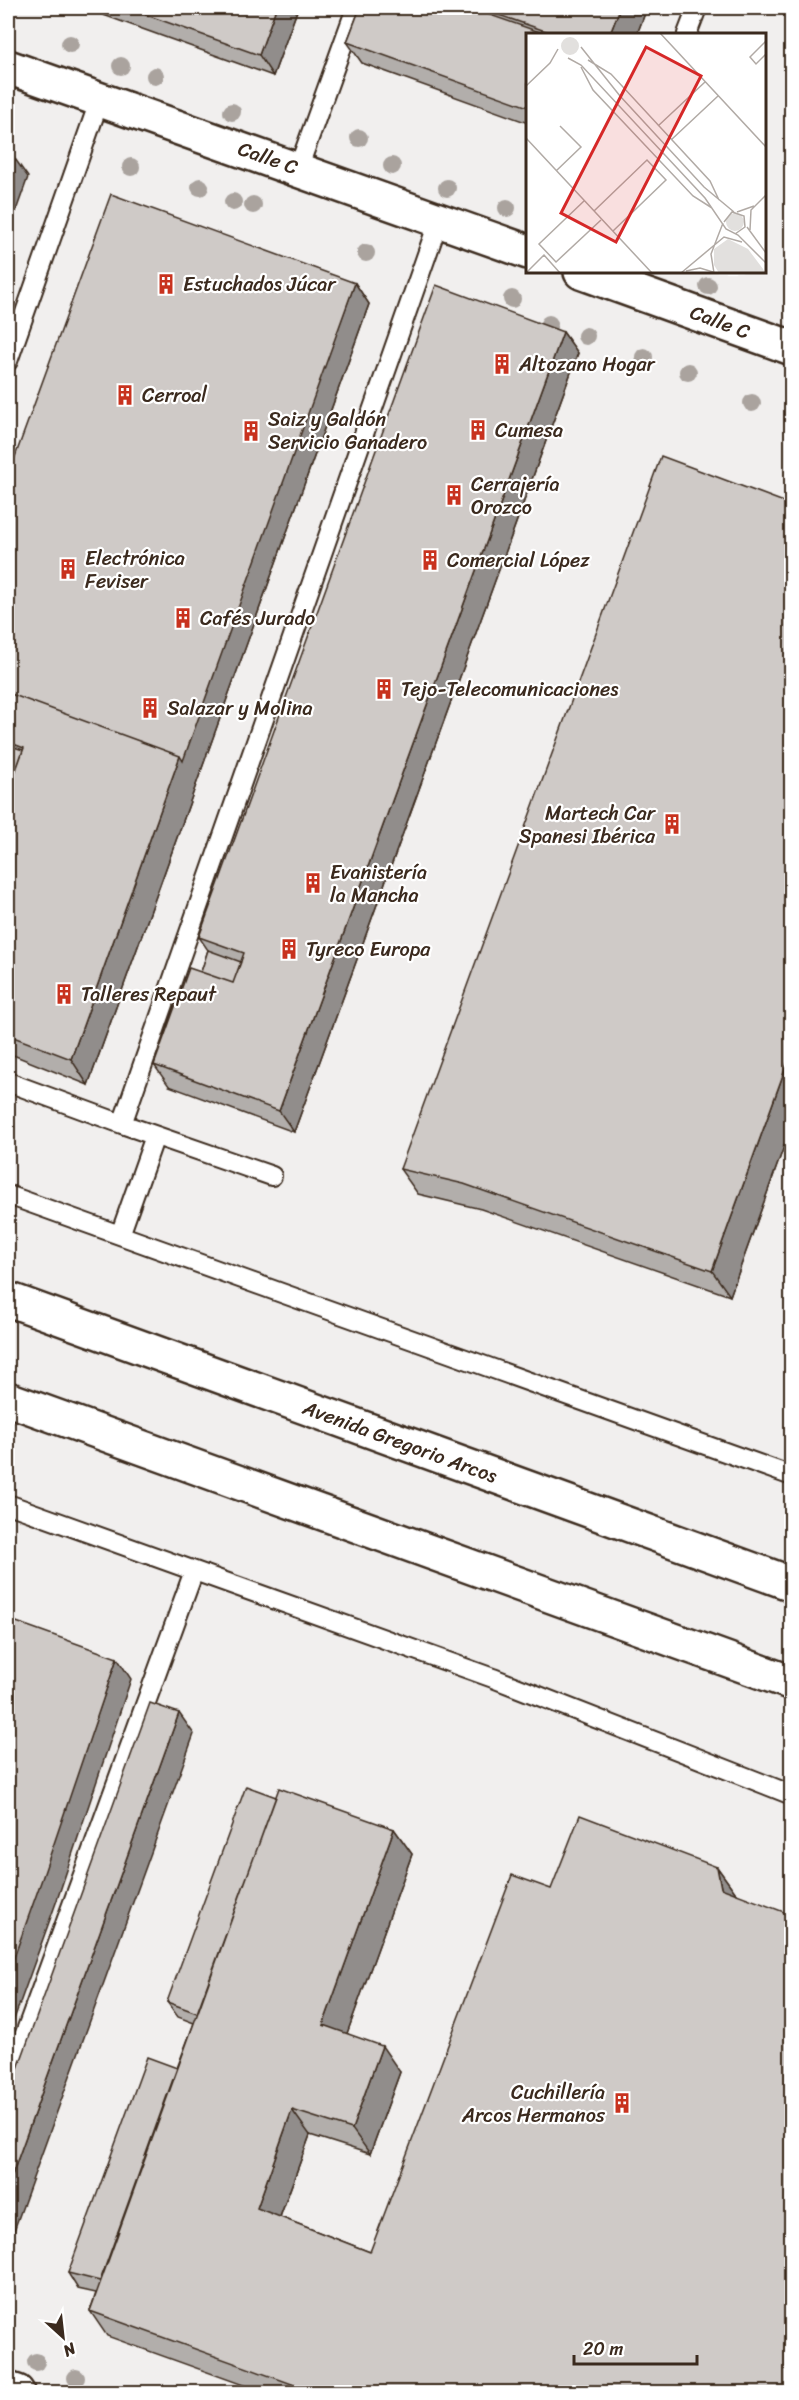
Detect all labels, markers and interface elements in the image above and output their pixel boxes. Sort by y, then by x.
inset map [526,33,766,273]
street label: Calle C [233,131,303,185]
place label: Estuchados Júcar [183,267,337,302]
building icon: Estuchados Júcar [154,272,178,296]
street label: Calle C [685,295,756,349]
place label: Altozano Hogar [518,347,656,382]
building icon: Altozano Hogar [490,352,514,376]
place label: Cerroal [142,378,207,413]
building icon: Cerroal [113,383,137,407]
place label: Saiz y Galdón Servicio Ganadero [268,402,427,460]
place label: Cumesa [495,413,563,448]
building icon: Cumesa [466,418,490,442]
building icon: Saiz y Galdón Servicio Ganadero [239,419,263,443]
place label: Cerrajería Orozco [471,467,559,525]
building icon: Cerrajería Orozco [442,483,466,507]
place label: Electrónica Feviser [85,541,185,599]
place label: Comercial López [447,543,590,578]
building icon: Comercial López [418,548,442,572]
building icon: Electrónica Feviser [56,557,80,581]
place label: Cafés Jurado [200,601,315,636]
building icon: Cafés Jurado [171,606,195,630]
place label: Tejo-Telecomunicaciones [401,672,619,707]
building icon: Tejo-Telecomunicaciones [372,677,396,701]
place label: Salazar y Molina [167,691,312,726]
building icon: Salazar y Molina [138,696,162,720]
place label: Martech Car Spanesi Ibérica [519,796,657,854]
building icon: Martech Car Spanesi Ibérica [660,812,684,836]
place label: Evanistería la Mancha [330,855,427,913]
building icon: Evanistería la Mancha [301,871,325,895]
place label: Tyreco Europa [306,932,431,967]
building icon: Tyreco Europa [277,937,301,961]
place label: Talleres Repaut [81,977,217,1012]
building icon: Talleres Repaut [52,982,76,1006]
street label: Avenida Gregorio Arcos [297,1390,503,1494]
place label: Cuchillería Arcos Hermanos [461,2075,606,2133]
building icon: Cuchillería Arcos Hermanos [610,2091,634,2115]
north arrow [33,2307,93,2367]
scale bar [574,2328,697,2366]
text: 20 m [583,2333,623,2365]
text: N [57,2334,82,2366]

